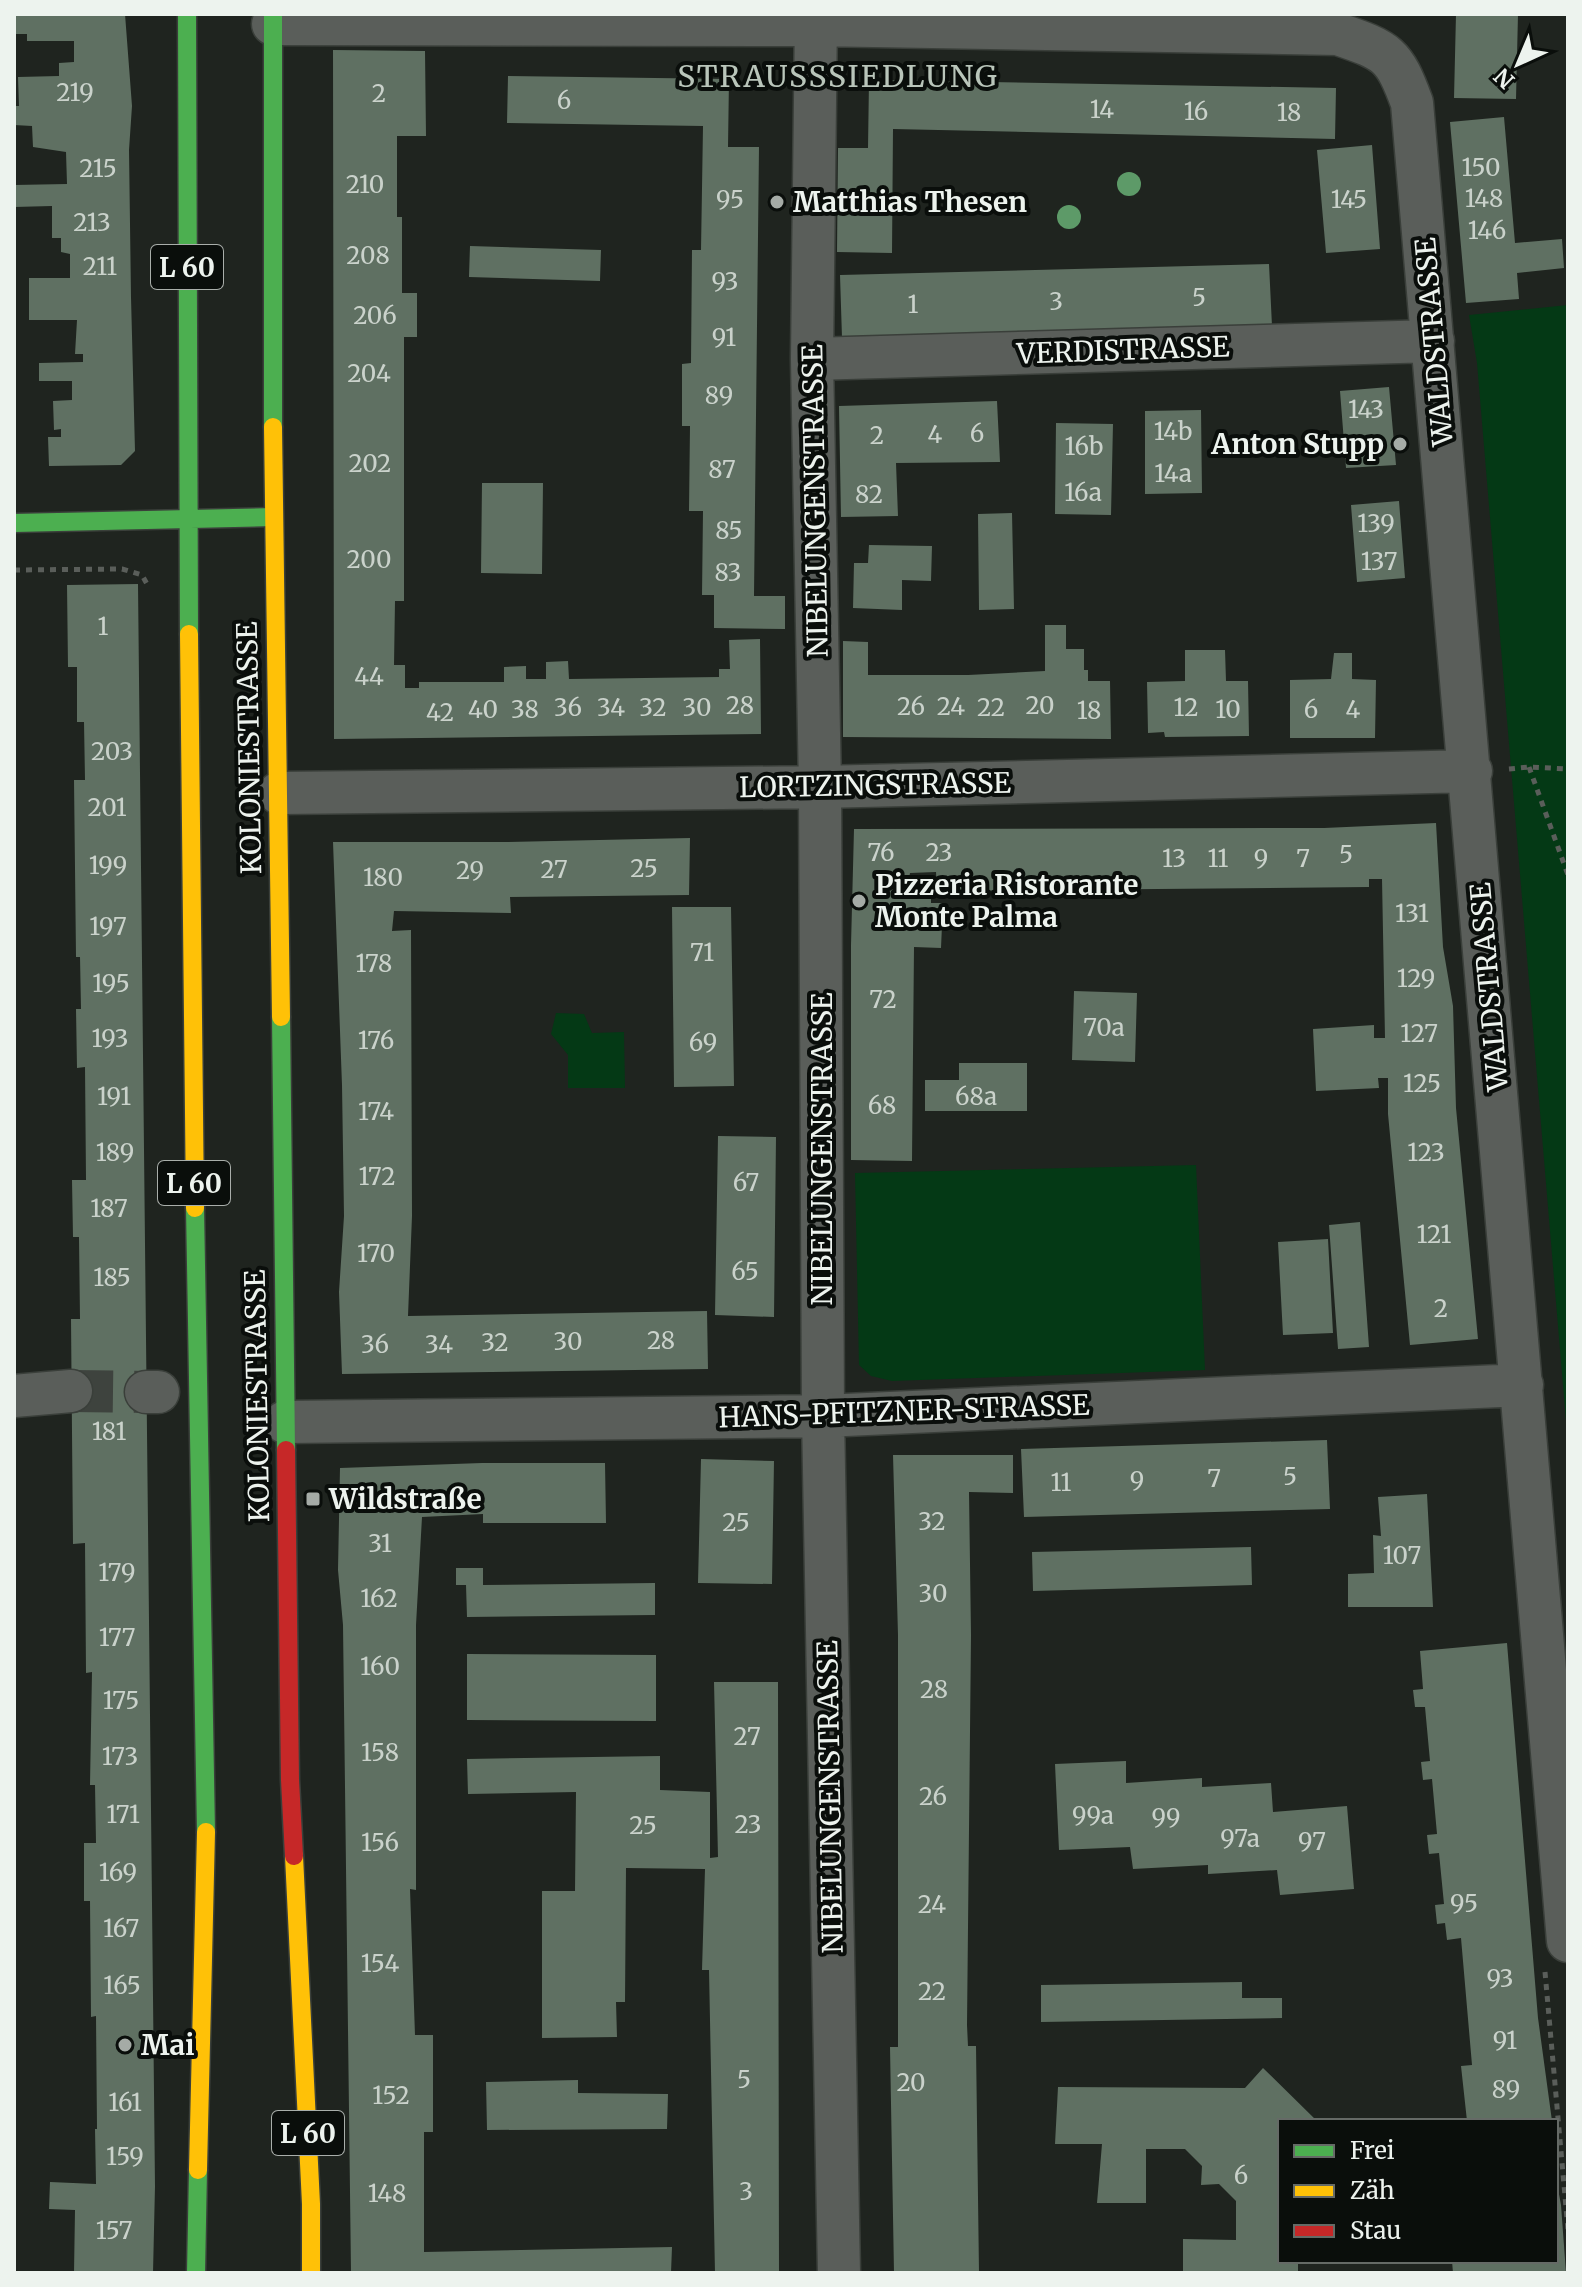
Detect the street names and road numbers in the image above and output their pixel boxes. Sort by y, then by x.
street label: WALDSTRASSE [1407,236,1461,449]
road number: L 60 [151,245,223,289]
street label: VERDISTRASSE [1015,328,1230,372]
street label: NIBELUNGENSTRASSE [794,344,836,658]
street label: KOLONIESTRASSE [229,621,269,875]
street label: LORTZINGSTRASSE [739,765,1011,805]
street label: WALDSTRASSE [1462,881,1516,1094]
street label: NIBELUNGENSTRASSE [804,992,840,1306]
road number: L 60 [158,1161,230,1205]
street label: KOLONIESTRASSE [237,1269,277,1523]
street label: HANS-PFITZNER-STRASSE [718,1387,1090,1435]
street label: NIBELUNGENSTRASSE [809,1640,851,1954]
road number: L 60 [272,2111,344,2155]

